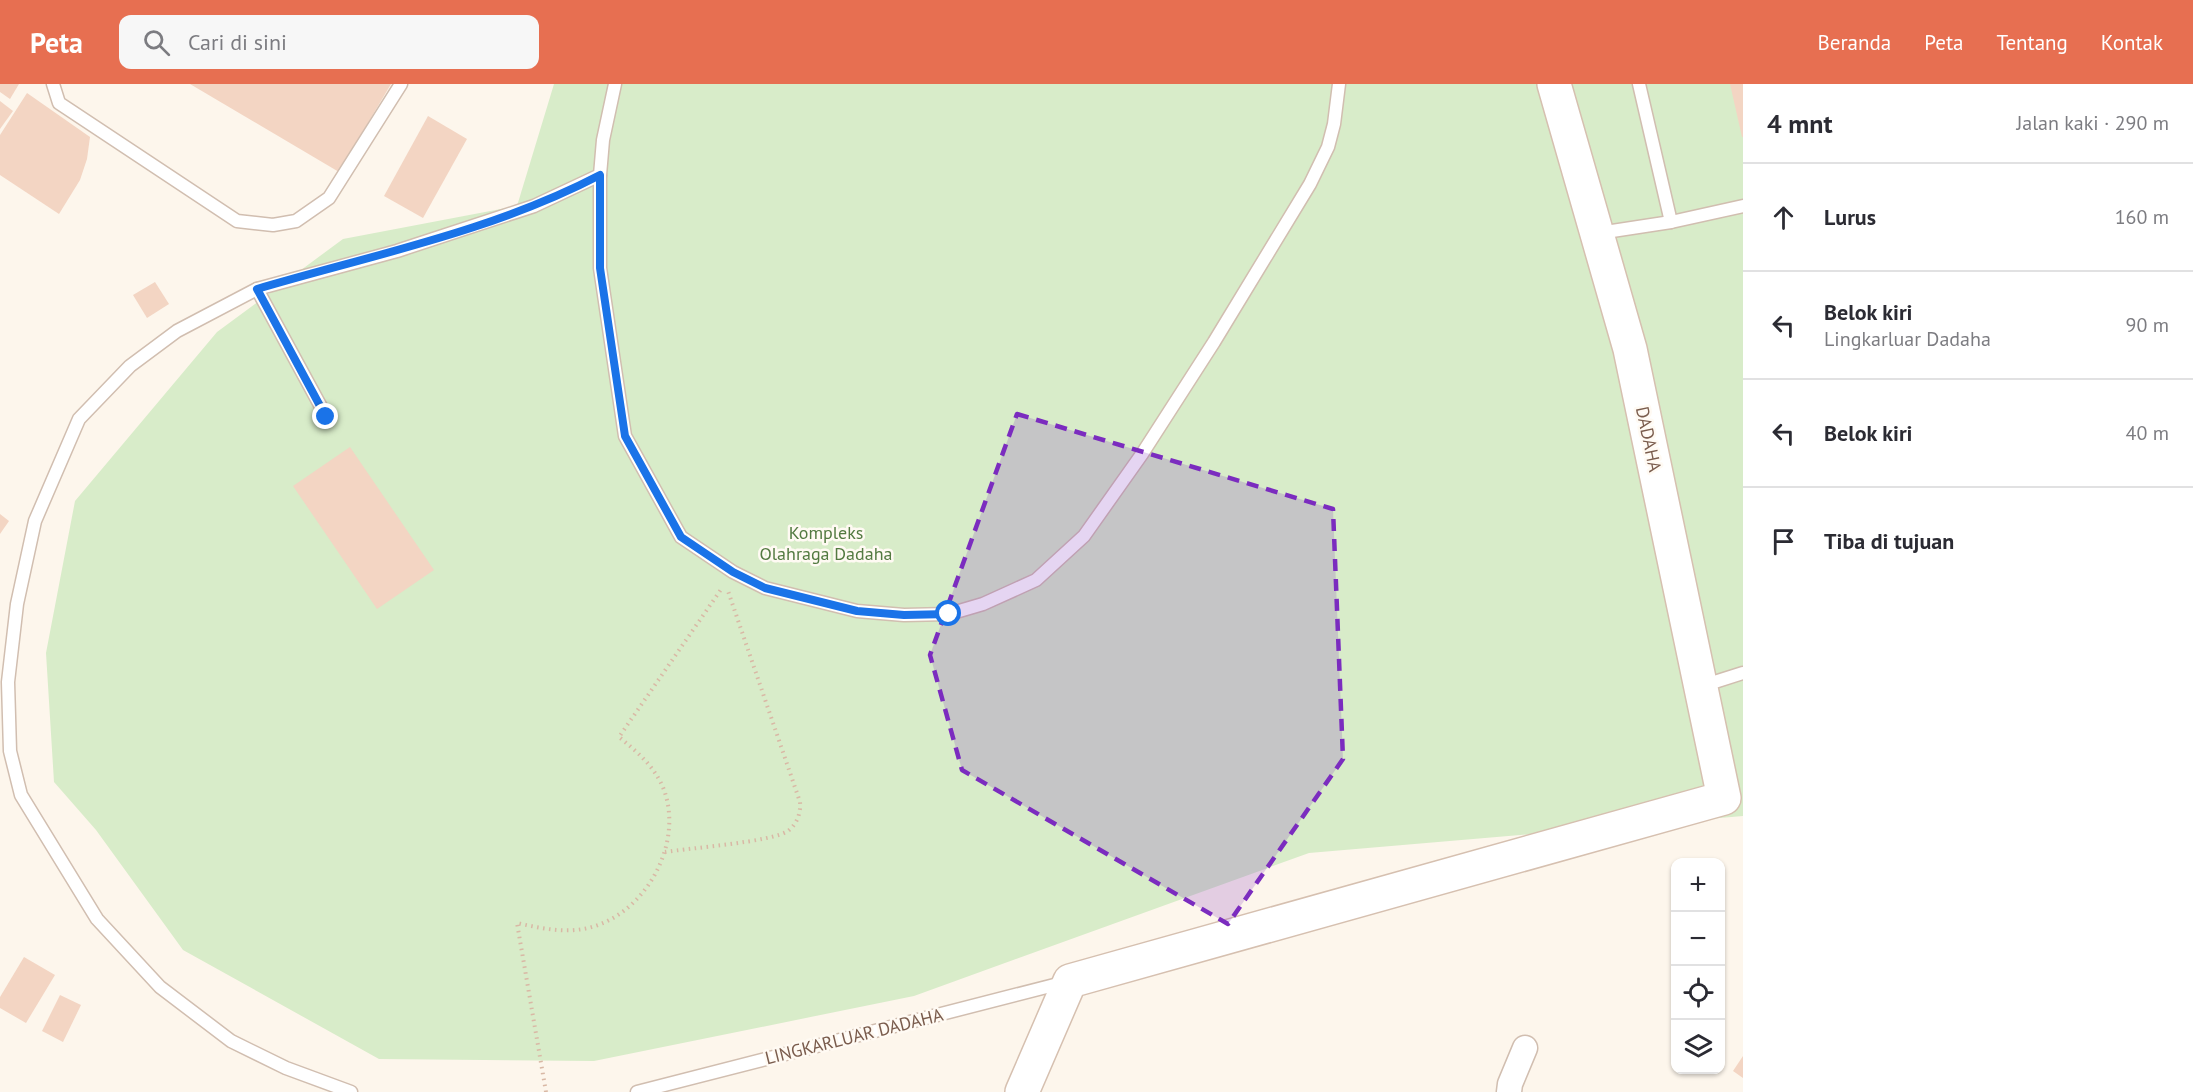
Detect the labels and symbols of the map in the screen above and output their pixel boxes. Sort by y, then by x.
route end [312,403,338,429]
street label: DADAHA [1631,404,1667,474]
park label: Kompleks Olahraga Dadaha [760,521,892,565]
route start [935,600,961,626]
street label: LINGKARLUAR DADAHA [763,1003,946,1069]

